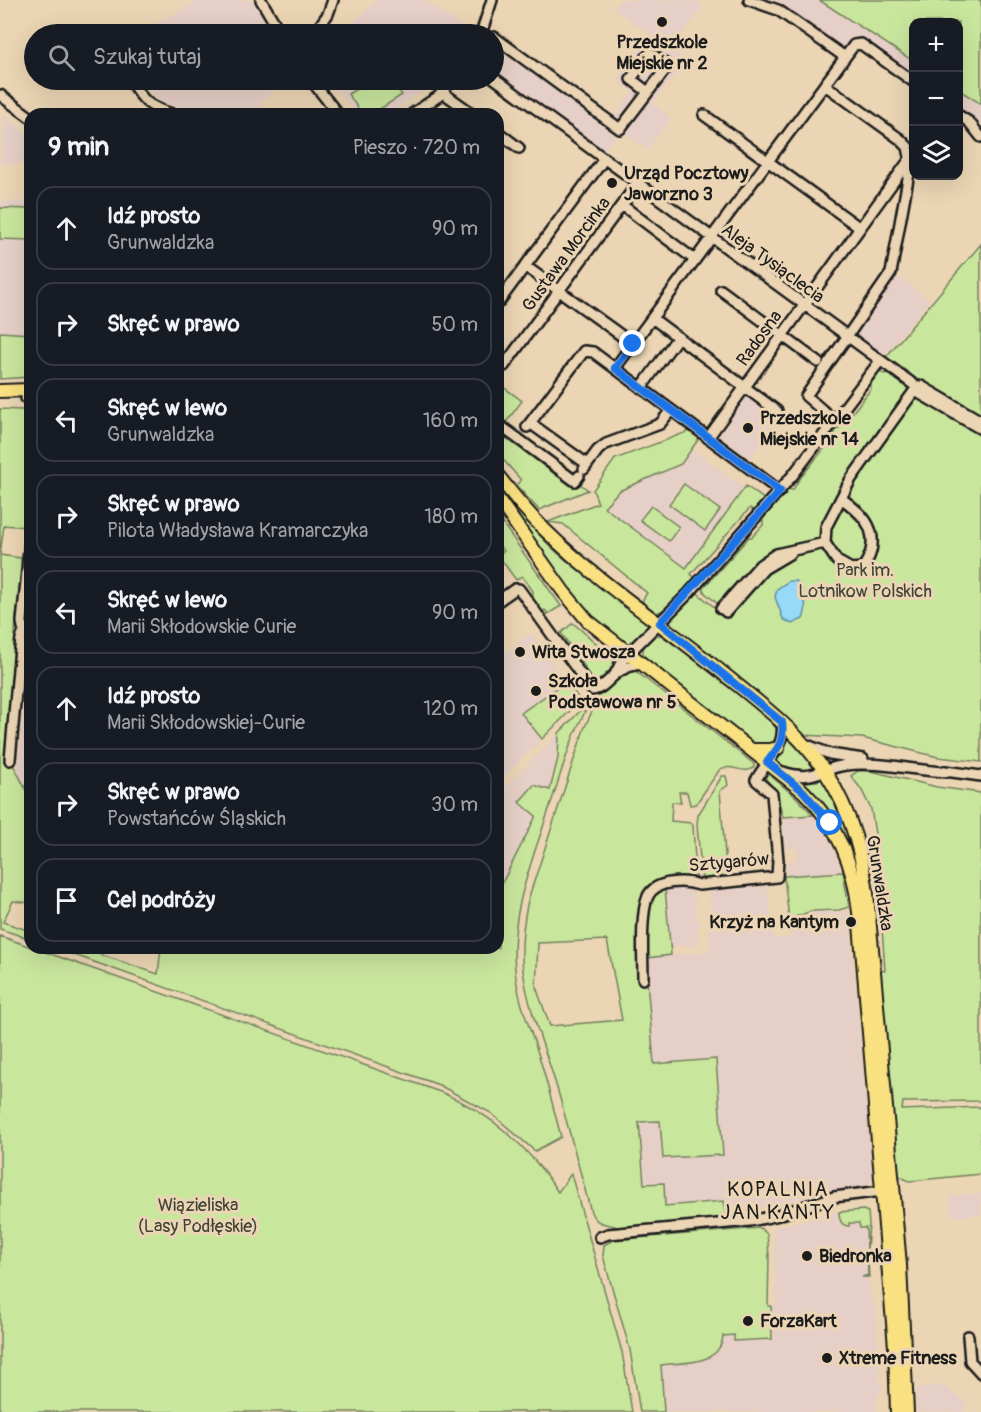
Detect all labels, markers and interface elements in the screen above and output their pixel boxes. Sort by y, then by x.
marker: Przedszkole Miejskie nr 2 [655,15,669,29]
map controls [909,18,963,180]
button: + [909,18,963,72]
search box [24,24,504,90]
place label: Przedszkole Miejskie nr 2 [616,31,709,75]
icon: search [45,41,78,74]
text: Szukaj tutaj [93,43,202,71]
button: − [909,72,963,126]
button: layers [909,126,963,180]
text: 9 min [48,131,109,163]
text: Pieszo · 720 m [353,135,480,160]
place label: Urząd Pocztowy Jaworzno 3 [624,162,749,206]
marker: Urząd Pocztowy Jaworzno 3 [605,176,619,190]
street label: Gustawa Morcinka [517,192,616,316]
text: Idź prosto [107,202,200,230]
icon: ahead [50,212,83,245]
text: 90 m [432,216,478,241]
street label: Aleja Tysiąclecia [717,218,829,309]
text: Grunwaldzka [107,230,214,255]
street label: Radosna [731,306,787,371]
icon: right [50,308,83,341]
text: Skręć w prawo [107,310,240,338]
text: 50 m [431,312,478,337]
route end [619,330,645,356]
text: Skręć w lewo [107,394,227,422]
icon: left [50,404,83,437]
place label: Przedszkole Miejskie nr 14 [760,407,859,451]
text: 160 m [423,408,478,433]
marker: Przedszkole Miejskie nr 14 [741,421,755,435]
text: Grunwaldzka [107,422,214,447]
text: Skręć w prawo [107,490,240,518]
icon: right [50,500,83,533]
text: 180 m [424,504,478,529]
text: Pilota Władysława Kramarczyka [107,518,368,543]
park label: Park im. Lotnikow Polskich [798,559,932,603]
text: Skręć w lewo [107,586,227,614]
icon: left [50,596,83,629]
text: 90 m [432,600,478,625]
text: Marii Skłodowskie Curie [107,614,296,639]
place label: Wita Stwosza [532,641,636,664]
marker: Wita Stwosza [513,645,527,659]
place label: Szkoła Podstawowa nr 5 [548,670,677,714]
text: Idź prosto [107,682,200,710]
marker: Szkoła Podstawowa nr 5 [529,684,543,698]
icon: ahead [50,692,83,725]
text: 120 m [423,696,478,721]
text: Marii Skłodowskiej-Curie [107,710,305,735]
text: Skręć w prawo [107,778,240,806]
icon: right [50,788,83,821]
text: 30 m [431,792,478,817]
text: Powstańców Śląskich [107,806,286,831]
route start [816,809,842,835]
street label: Grunwaldzka [861,834,898,933]
street label: Sztygarów [688,848,770,877]
icon: arrive [50,884,83,917]
text: Cel podróży [107,886,215,914]
place label: Krzyż na Kantym [709,911,839,934]
marker: Krzyż na Kantym [844,915,858,929]
district label: KOPALNIA JAN KANTY [720,1177,836,1225]
park label: Wiązieliska (Lasy Podłęskie) [138,1194,258,1238]
place label: Biedronka [819,1245,892,1268]
marker: Biedronka [800,1249,814,1263]
place label: ForzaKart [760,1310,837,1333]
marker: ForzaKart [741,1314,755,1328]
place label: Xtreme Fitness [839,1347,957,1370]
marker: Xtreme Fitness [820,1351,834,1365]

